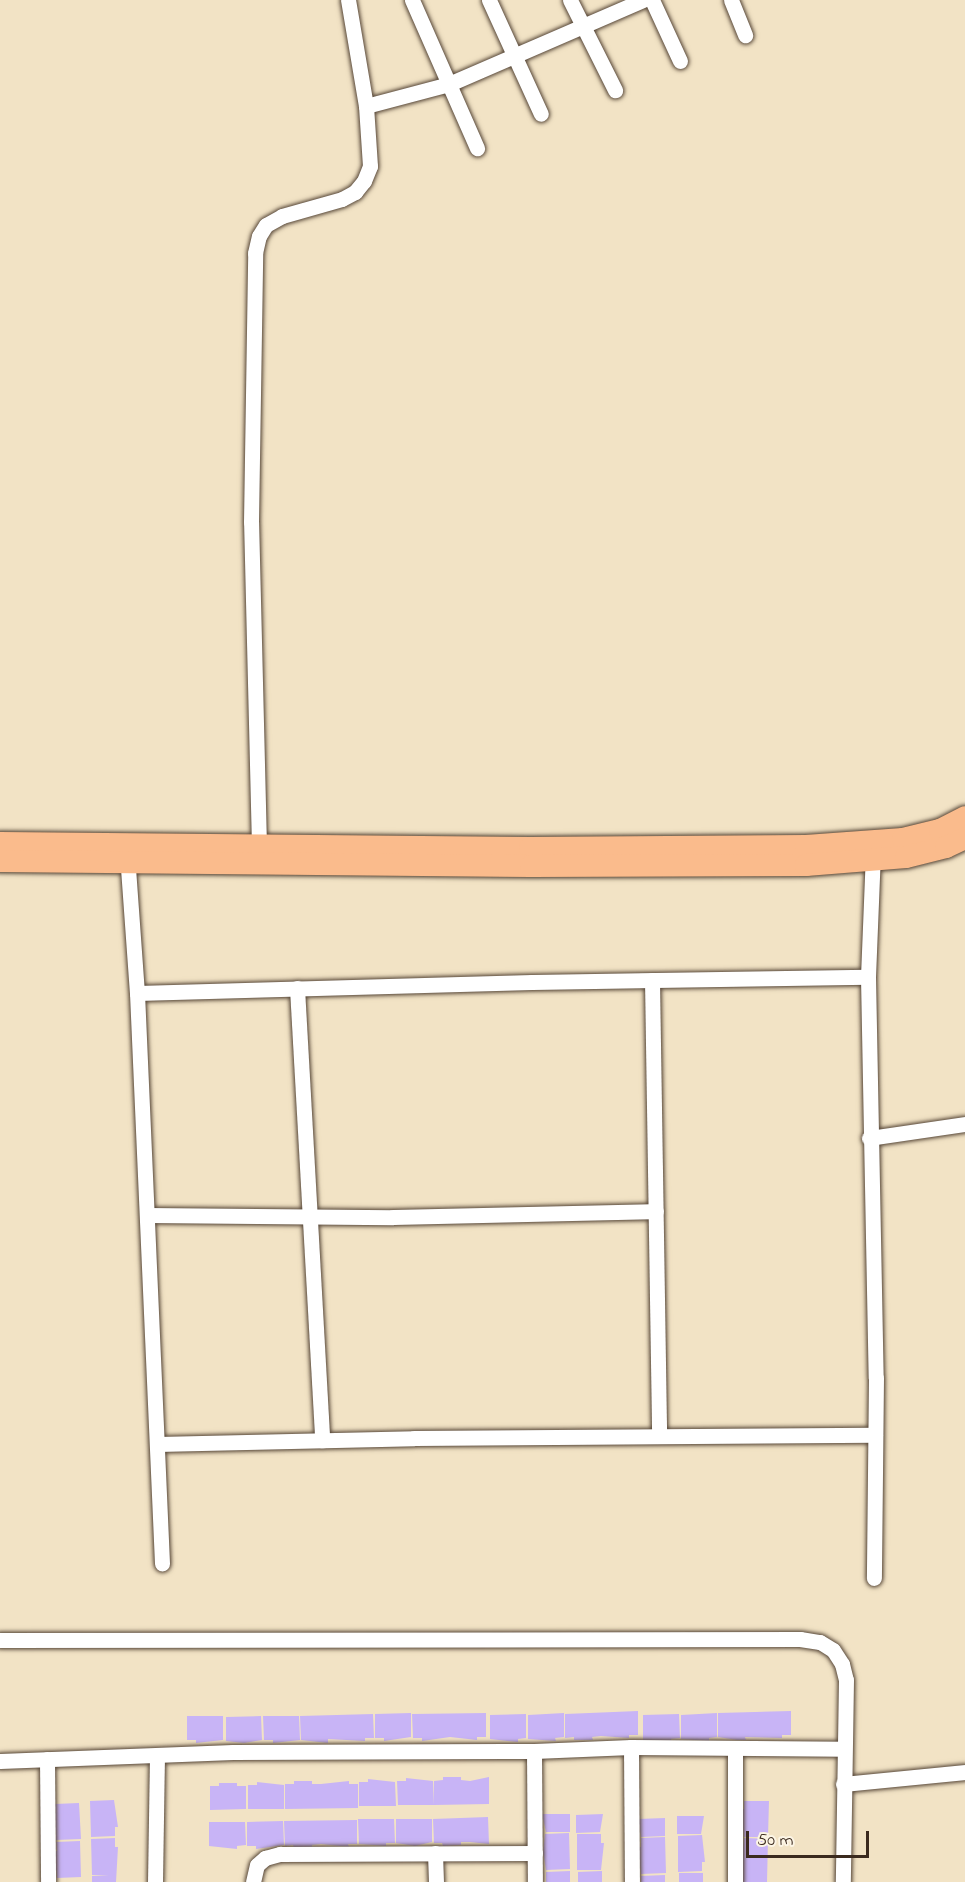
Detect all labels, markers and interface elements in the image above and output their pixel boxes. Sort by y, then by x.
scale bar [749,1819,872,1857]
text: 50 m [757,1828,794,1854]

